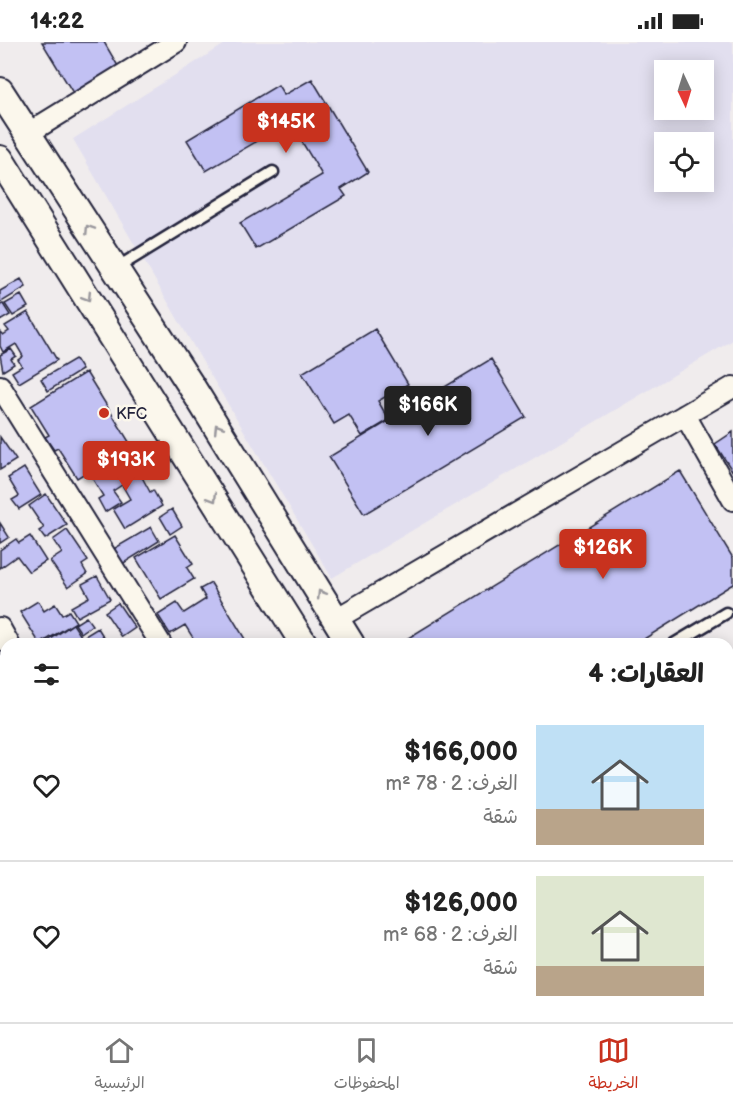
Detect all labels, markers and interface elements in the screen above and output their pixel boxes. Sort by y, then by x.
text: 14:22 [30,8,84,35]
north arrow [654,60,714,120]
map controls [654,60,714,192]
pin: $145K [244,103,328,154]
text: $145K [257,110,315,134]
button: locate [654,132,714,192]
one-way arrow [85,225,96,236]
one-way arrow [79,291,91,301]
pin: $166K [386,386,470,437]
text: $166K [398,393,458,417]
place label: KFC [116,405,147,424]
marker: KFC [97,406,111,420]
one-way arrow [213,424,225,434]
pin: $193K [84,441,168,492]
text: $193K [97,448,155,472]
one-way arrow [205,492,217,502]
pin: $126K [561,529,645,580]
text: $126K [573,536,633,560]
one-way arrow [316,590,328,600]
icon: filters [30,658,63,691]
text: العقارات: 4 [588,659,704,690]
text: $166,000 [404,737,518,768]
icon: home [584,749,656,821]
icon: heart [30,769,63,802]
text: الغرف: 2 · 78 m² [386,772,518,796]
text: شقة [483,805,518,829]
text: $126,000 [404,888,518,919]
icon: home [584,900,656,972]
icon: heart [30,920,63,953]
text: الغرف: 2 · 68 m² [383,923,518,947]
text: شقة [483,956,518,980]
tab: الرئيسية [95,1034,145,1097]
tab: المحفوظات [334,1034,400,1097]
tab: الخريطة [589,1034,639,1097]

